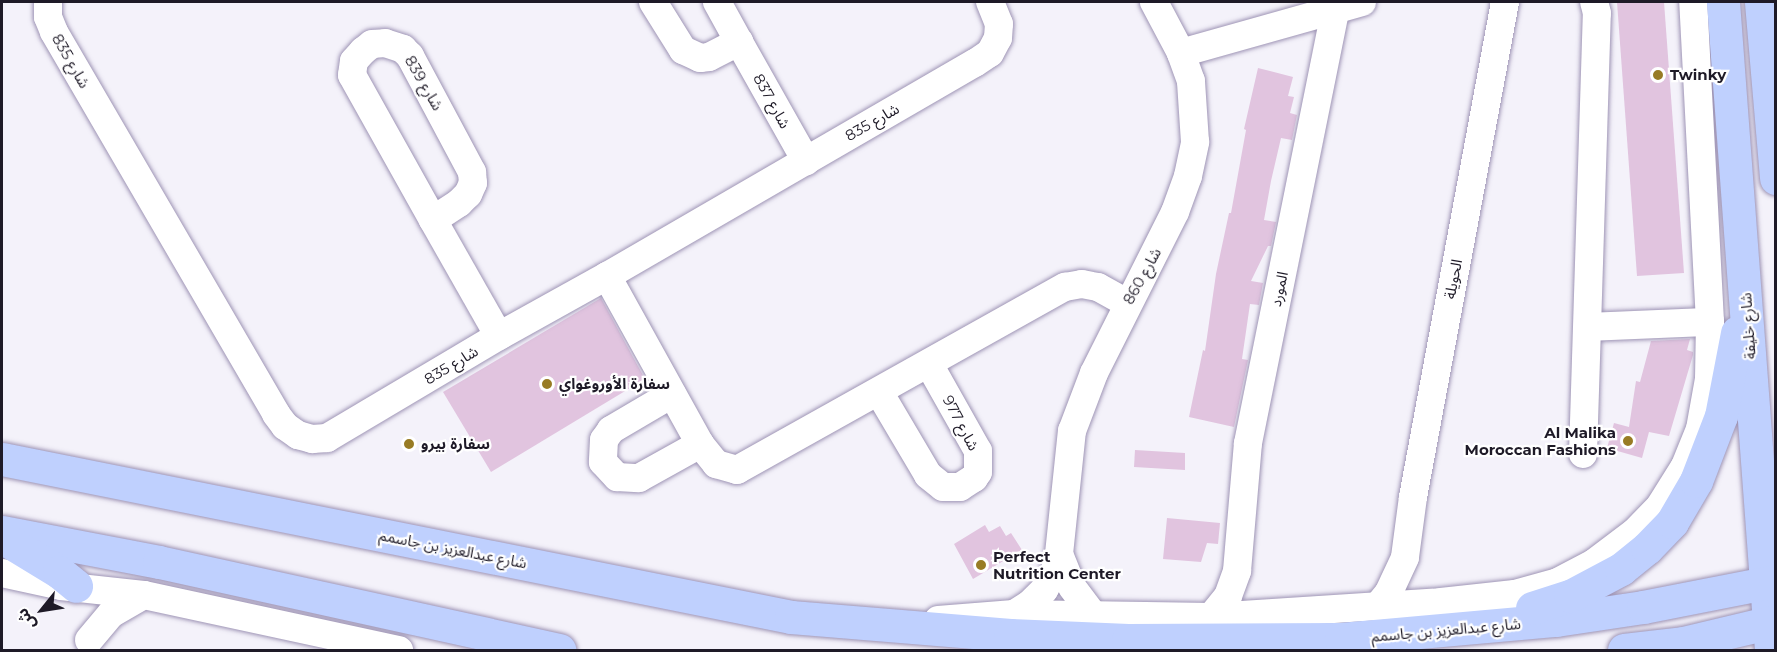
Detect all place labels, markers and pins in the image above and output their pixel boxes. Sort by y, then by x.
place label: Twinky [1670,66,1726,84]
marker: Twinky [1651,68,1665,82]
place label: سفارة الأوروغواي [559,375,670,393]
marker: سفارة الأوروغواي [540,377,554,391]
place label: Al Malika Moroccan Fashions [1465,423,1616,458]
marker: Al Malika Moroccan Fashions [1621,434,1635,448]
place label: سفارة بيرو [421,435,490,453]
marker: سفارة بيرو [402,437,416,451]
place label: Perfect Nutrition Center [993,547,1121,582]
marker: Perfect Nutrition Center [974,558,988,572]

